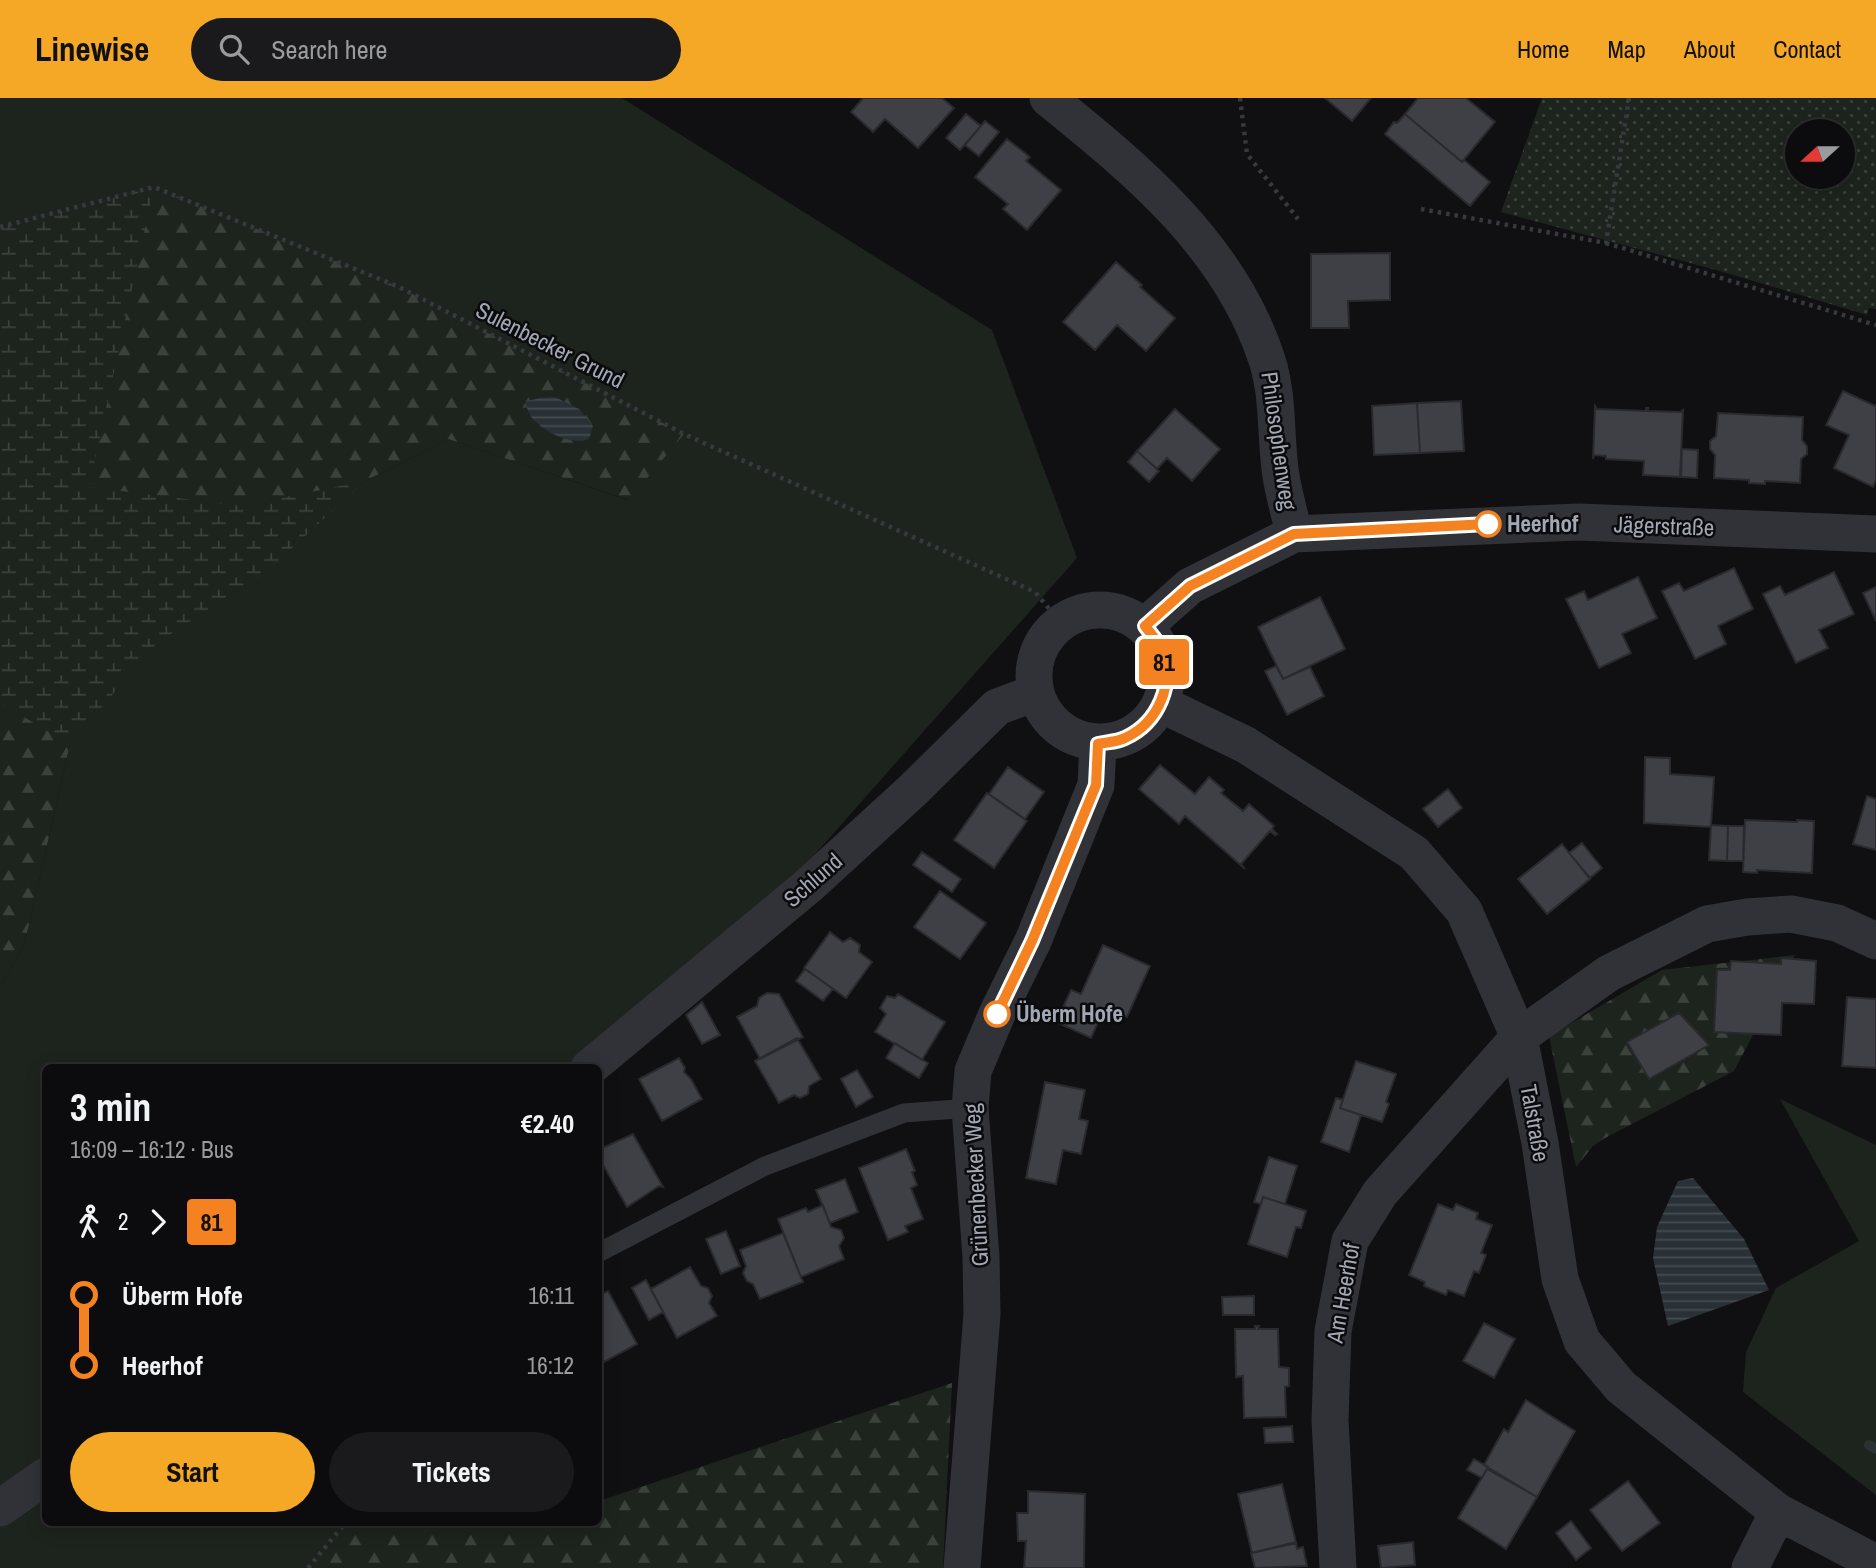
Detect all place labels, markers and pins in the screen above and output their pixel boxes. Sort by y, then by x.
place label: Heerhof [1507,508,1579,539]
marker: Heerhof [1475,511,1501,537]
place label: Überm Hofe [1016,998,1123,1029]
marker: Überm Hofe [984,1001,1010,1027]

